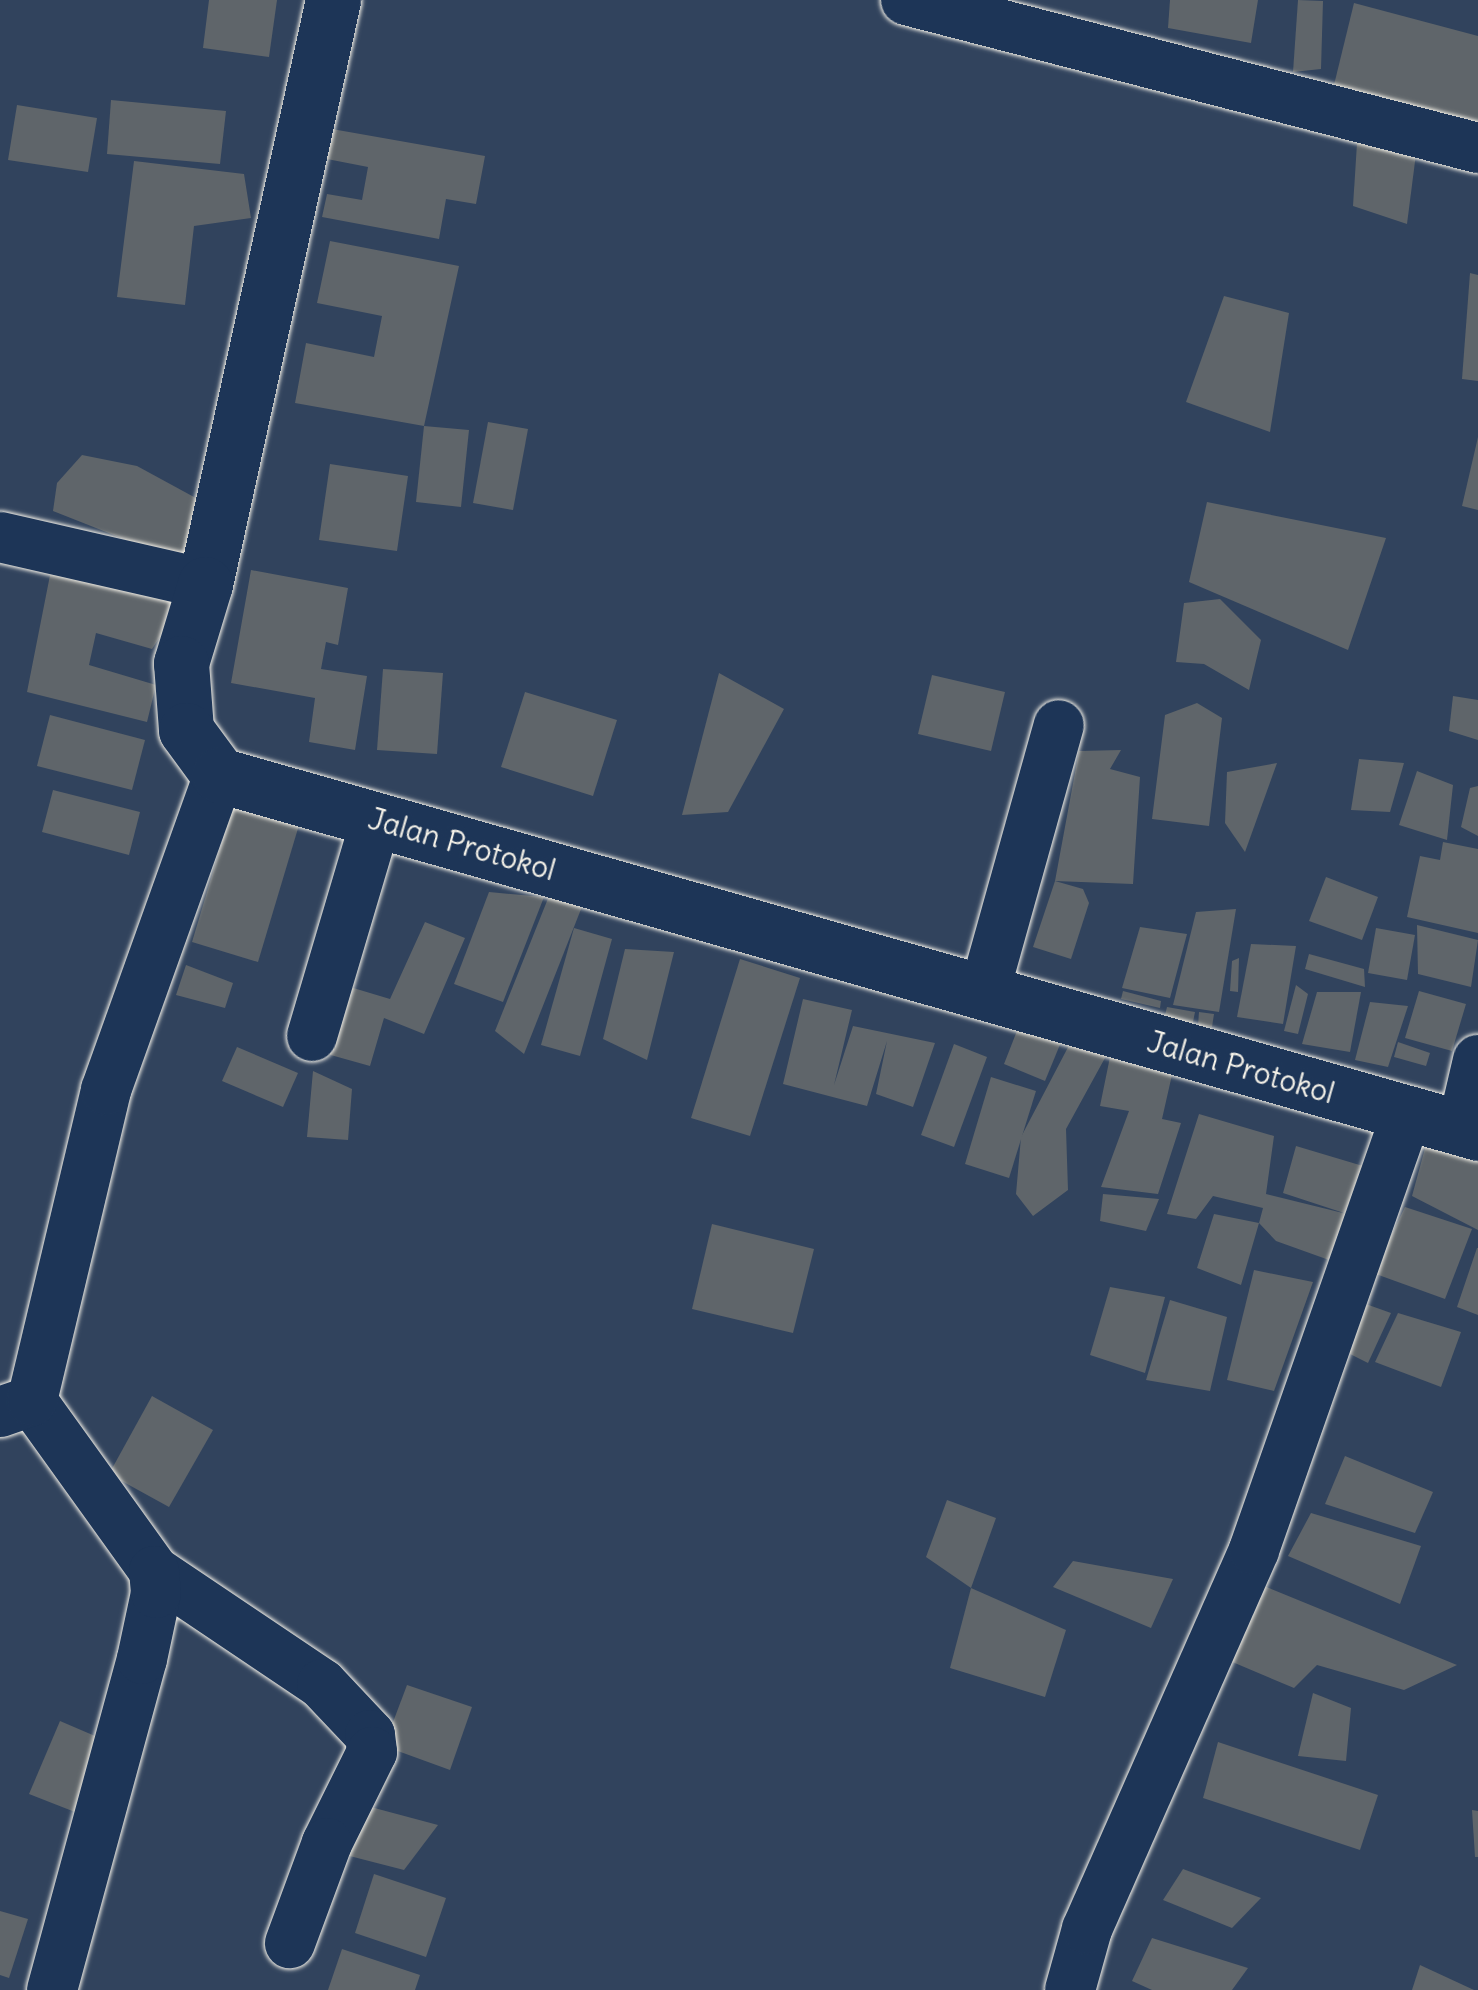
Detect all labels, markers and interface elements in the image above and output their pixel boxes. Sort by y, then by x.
street label: Jalan Protokol [364,800,560,888]
street label: Jalan Protokol [1143,1023,1339,1111]

